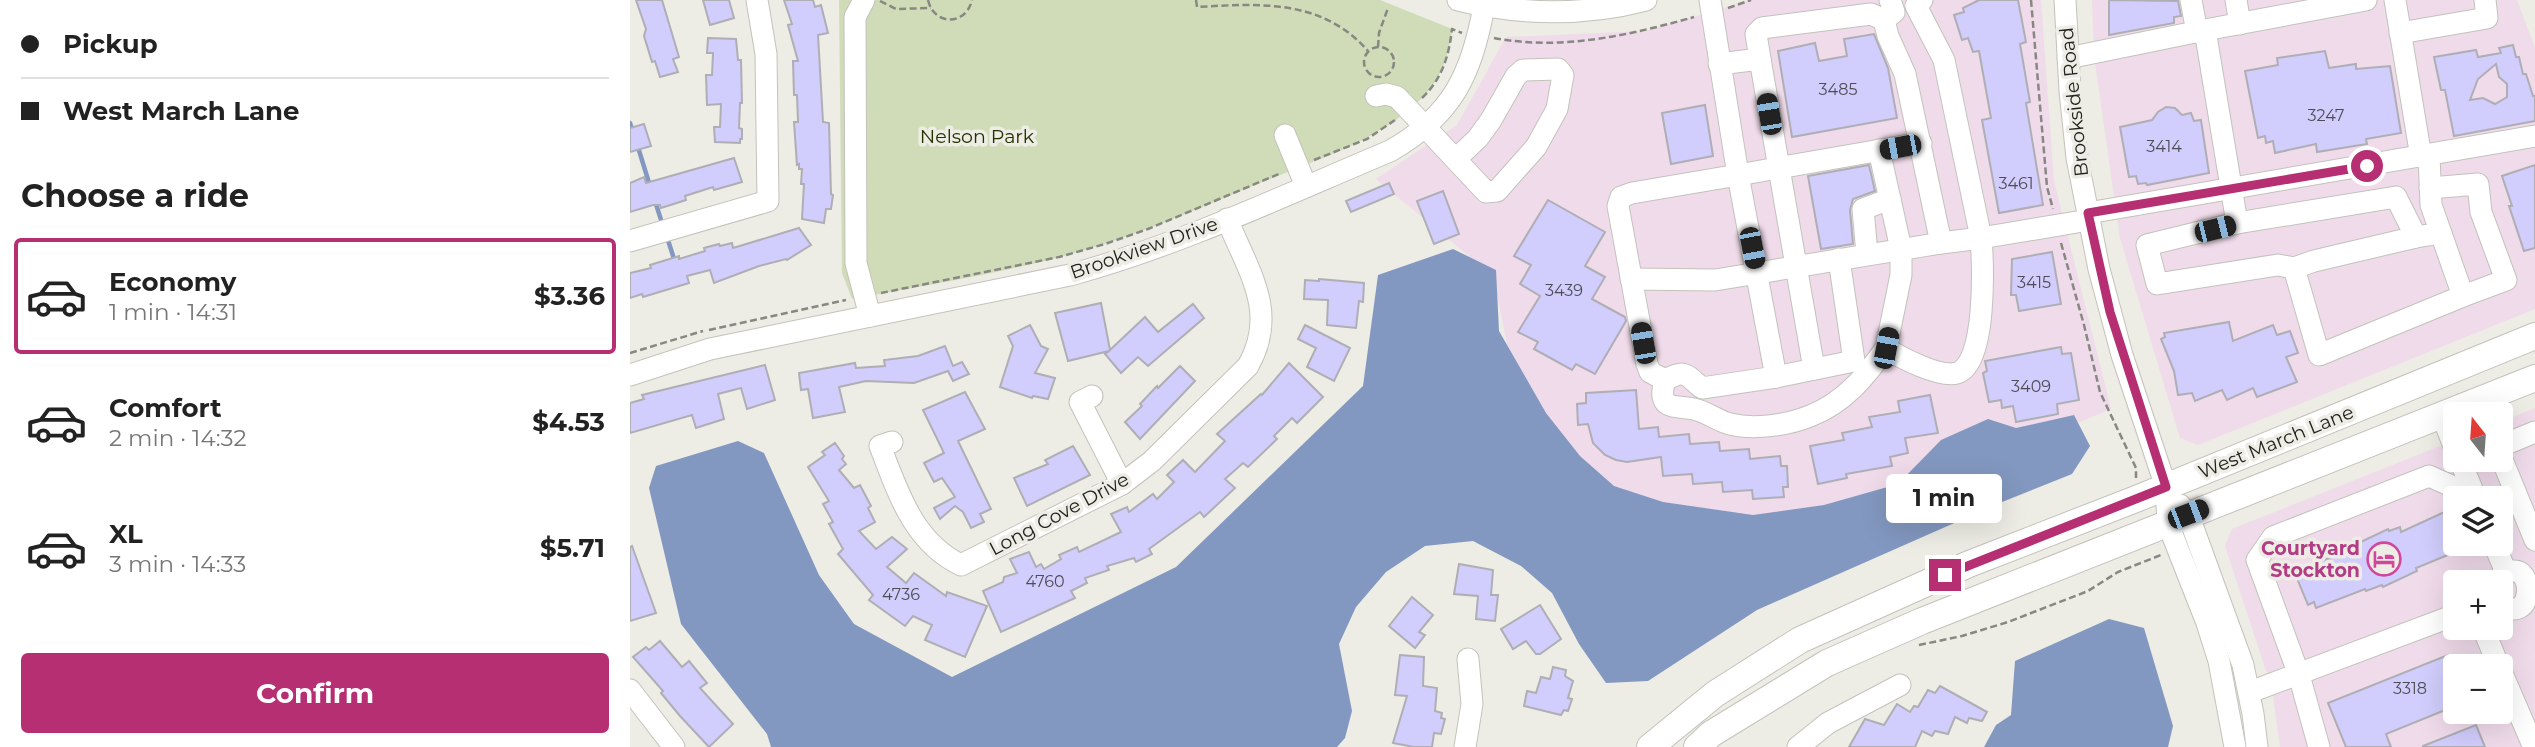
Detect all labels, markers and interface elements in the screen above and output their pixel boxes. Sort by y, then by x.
street label: Brookside Road [2055,26,2093,178]
text: Pickup [63,28,158,60]
house number: 3485 [1818,80,1858,99]
car [1756,91,1783,137]
text: West March Lane [63,95,299,127]
house number: 3247 [2308,106,2344,125]
park label: Nelson Park [920,125,1035,148]
car [1878,133,1923,161]
house number: 3414 [2146,137,2182,156]
route start [2351,150,2383,182]
house number: 3461 [1998,174,2034,193]
text: Choose a ride [21,176,249,215]
street label: Brookview Drive [1067,212,1221,284]
car [2193,214,2238,244]
car [1738,225,1767,271]
icon: car [25,265,88,328]
text: Economy [109,266,236,298]
house number: 3415 [2017,273,2051,292]
text: $3.36 [534,280,605,312]
house number: 3439 [1545,281,1583,300]
text: 1 min · 14:31 [109,298,237,326]
car [1630,320,1657,366]
car [1872,325,1901,371]
house number: 3409 [2011,377,2051,396]
icon: car [25,391,88,454]
text: Comfort [109,392,221,424]
street label: West March Lane [2195,400,2357,484]
north arrow [2443,402,2513,472]
map controls [2443,402,2513,724]
text: $4.53 [532,406,605,438]
text: 2 min · 14:32 [109,424,247,452]
street label: Long Cove Drive [985,468,1133,560]
callout: 1 min [1887,474,2003,522]
text: 1 min [1913,484,1975,512]
button: layers [2443,486,2513,556]
car [2165,497,2212,531]
icon: car [25,517,88,580]
text: XL [109,518,143,550]
text: $5.71 [540,532,605,564]
place label: Courtyard Stockton [2261,537,2360,582]
hotel icon: Courtyard Stockton [2365,540,2403,578]
text: 3 min · 14:33 [109,550,246,578]
route end [1929,559,1961,591]
button: + [2443,570,2513,640]
house number: 4760 [1025,572,1065,591]
house number: 4736 [882,585,920,604]
button: Confirm [21,653,609,733]
button: − [2443,654,2513,724]
house number: 3318 [2393,679,2427,698]

